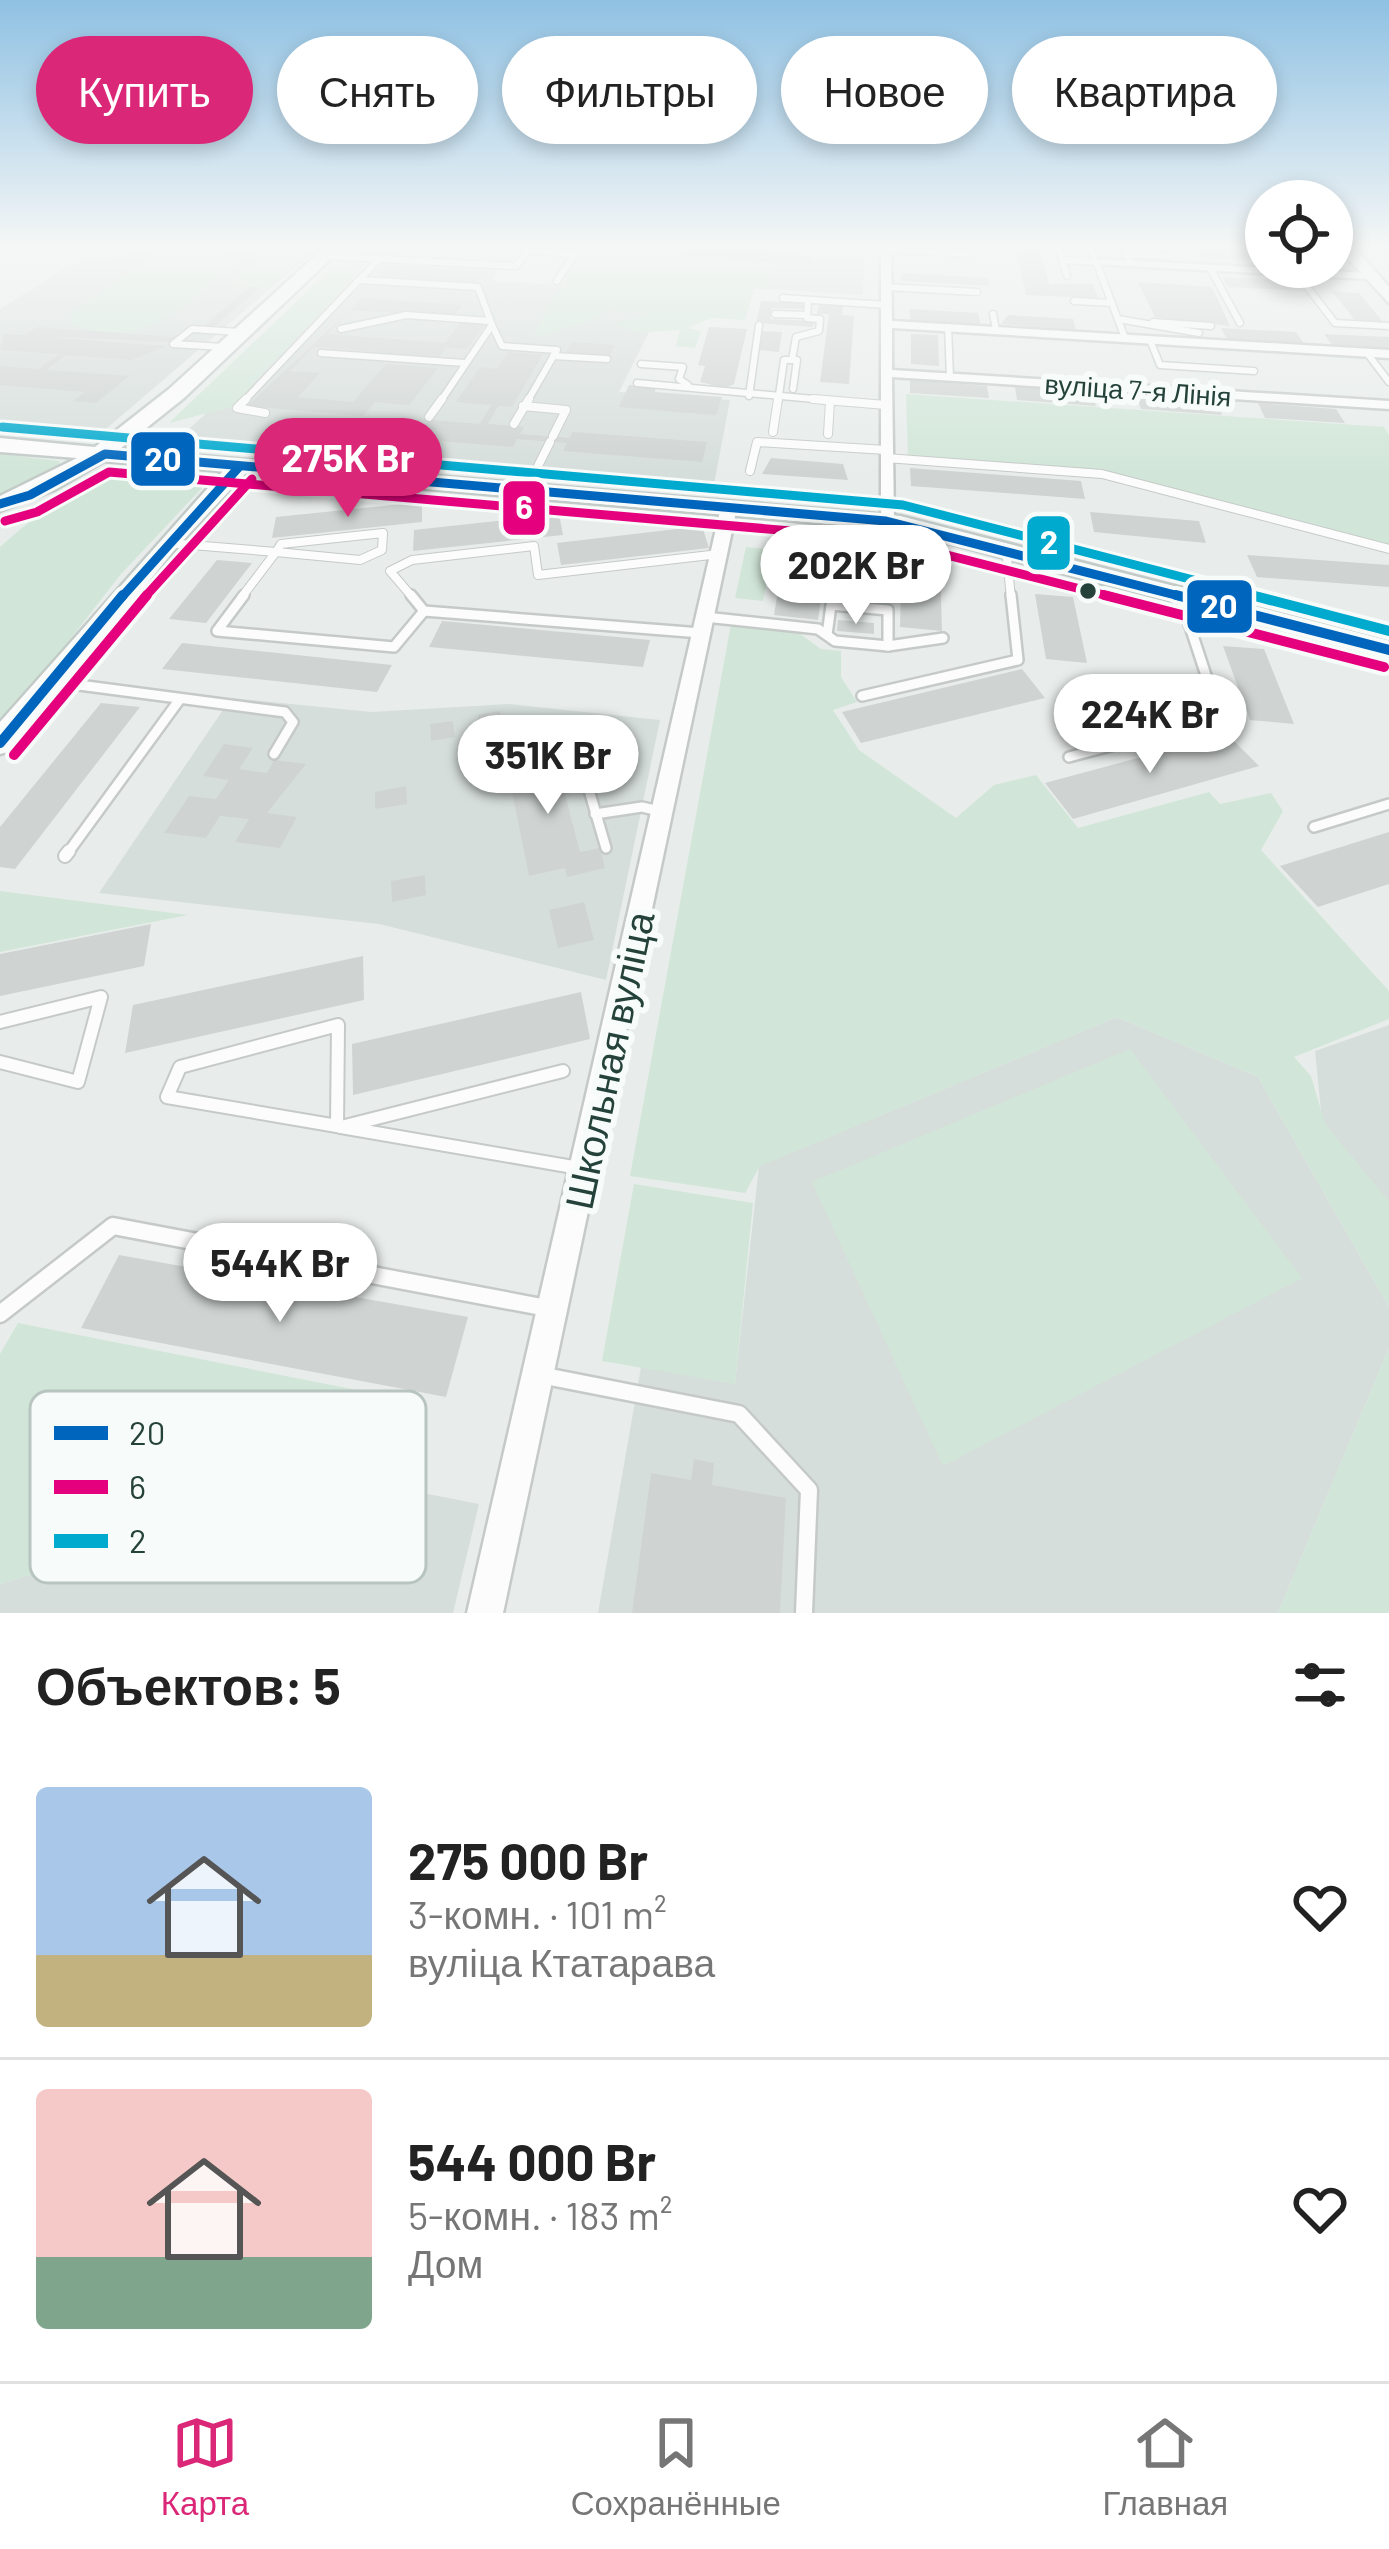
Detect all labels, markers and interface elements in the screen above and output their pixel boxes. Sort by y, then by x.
chip: Купить [36,36,253,144]
chip: Снять [277,36,478,144]
chip: Фильтры [502,36,757,144]
chip: Новое [781,36,988,144]
chip: Квартира [1012,36,1277,144]
map controls [1245,180,1353,288]
button: locate [1245,180,1353,288]
street label: вуліца 7-я Лінія [1044,367,1232,412]
pin: 275K Br [237,418,459,520]
line badge: 20 [129,430,197,488]
text: 275K Br [281,433,415,480]
text: 20 [144,438,182,478]
line badge: 6 [501,479,547,537]
text: 6 [515,486,533,526]
line badge: 2 [1025,514,1072,572]
text: 2 [1040,521,1058,561]
pin: 202K Br [745,525,967,627]
text: 202K Br [787,540,925,587]
line badge: 20 [1185,578,1254,635]
unlabelled marker [1077,580,1099,602]
text: 20 [1200,585,1238,625]
pin: 224K Br [1039,674,1261,776]
text: 224K Br [1081,689,1219,736]
pin: 351K Br [437,715,659,817]
text: 351K Br [485,730,611,777]
street label: Школьная вуліца [553,907,663,1213]
pin: 544K Br [169,1223,391,1325]
text: 544K Br [210,1238,350,1285]
legend [30,1391,426,1583]
text: 20 [129,1412,165,1452]
text: 6 [129,1466,146,1506]
text: 2 [129,1520,147,1560]
icon: filters [1287,1652,1353,1718]
text: Объектов: 5 [36,1654,341,1715]
text: 275 000 Br [408,1829,648,1890]
icon: home [132,1835,276,1979]
icon: heart [1287,1874,1353,1940]
text: 3-комн. · 101 m² [408,1890,667,1937]
text: вуліца Ктатарава [408,1938,715,1985]
text: 544 000 Br [408,2130,656,2191]
icon: home [132,2137,276,2281]
icon: heart [1287,2176,1353,2242]
text: 5-комн. · 183 m² [408,2191,672,2238]
text: Дом [408,2239,483,2286]
tab: Карта [161,2410,249,2523]
tab: Сохранённые [571,2410,781,2523]
tab: Главная [1103,2410,1228,2523]

